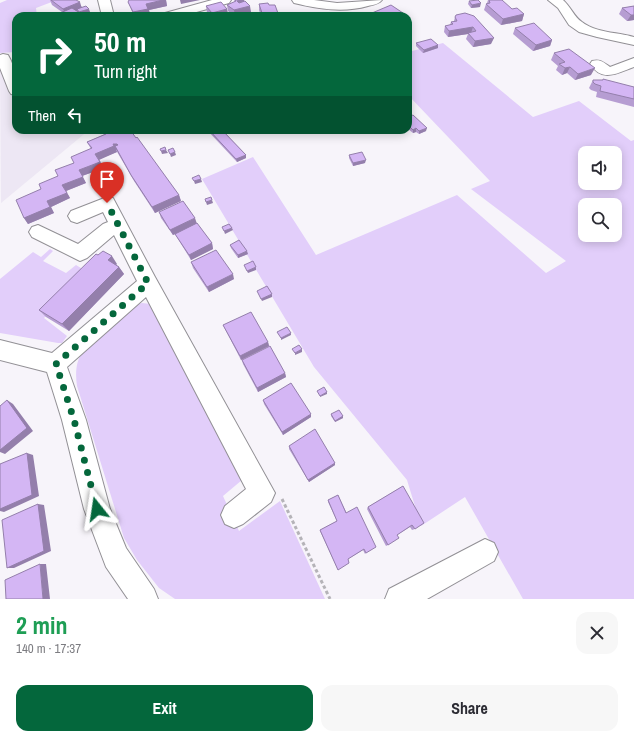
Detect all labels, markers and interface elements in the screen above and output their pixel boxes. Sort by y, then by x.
text: 50 m [94,23,146,61]
icon: right [28,28,80,80]
text: Turn right [94,59,157,84]
icon: left [64,104,86,126]
text: Then [28,105,56,126]
map controls [578,146,622,242]
button: sound [578,146,622,190]
pin [90,162,124,203]
icon: arrive [96,168,118,190]
button: search [578,198,622,242]
position arrow [76,488,118,530]
text: 2 min [16,609,67,641]
button: close [576,612,618,654]
text: 140 m · 17:37 [16,640,81,657]
button: Exit [16,685,313,731]
button: Share [321,685,618,731]

